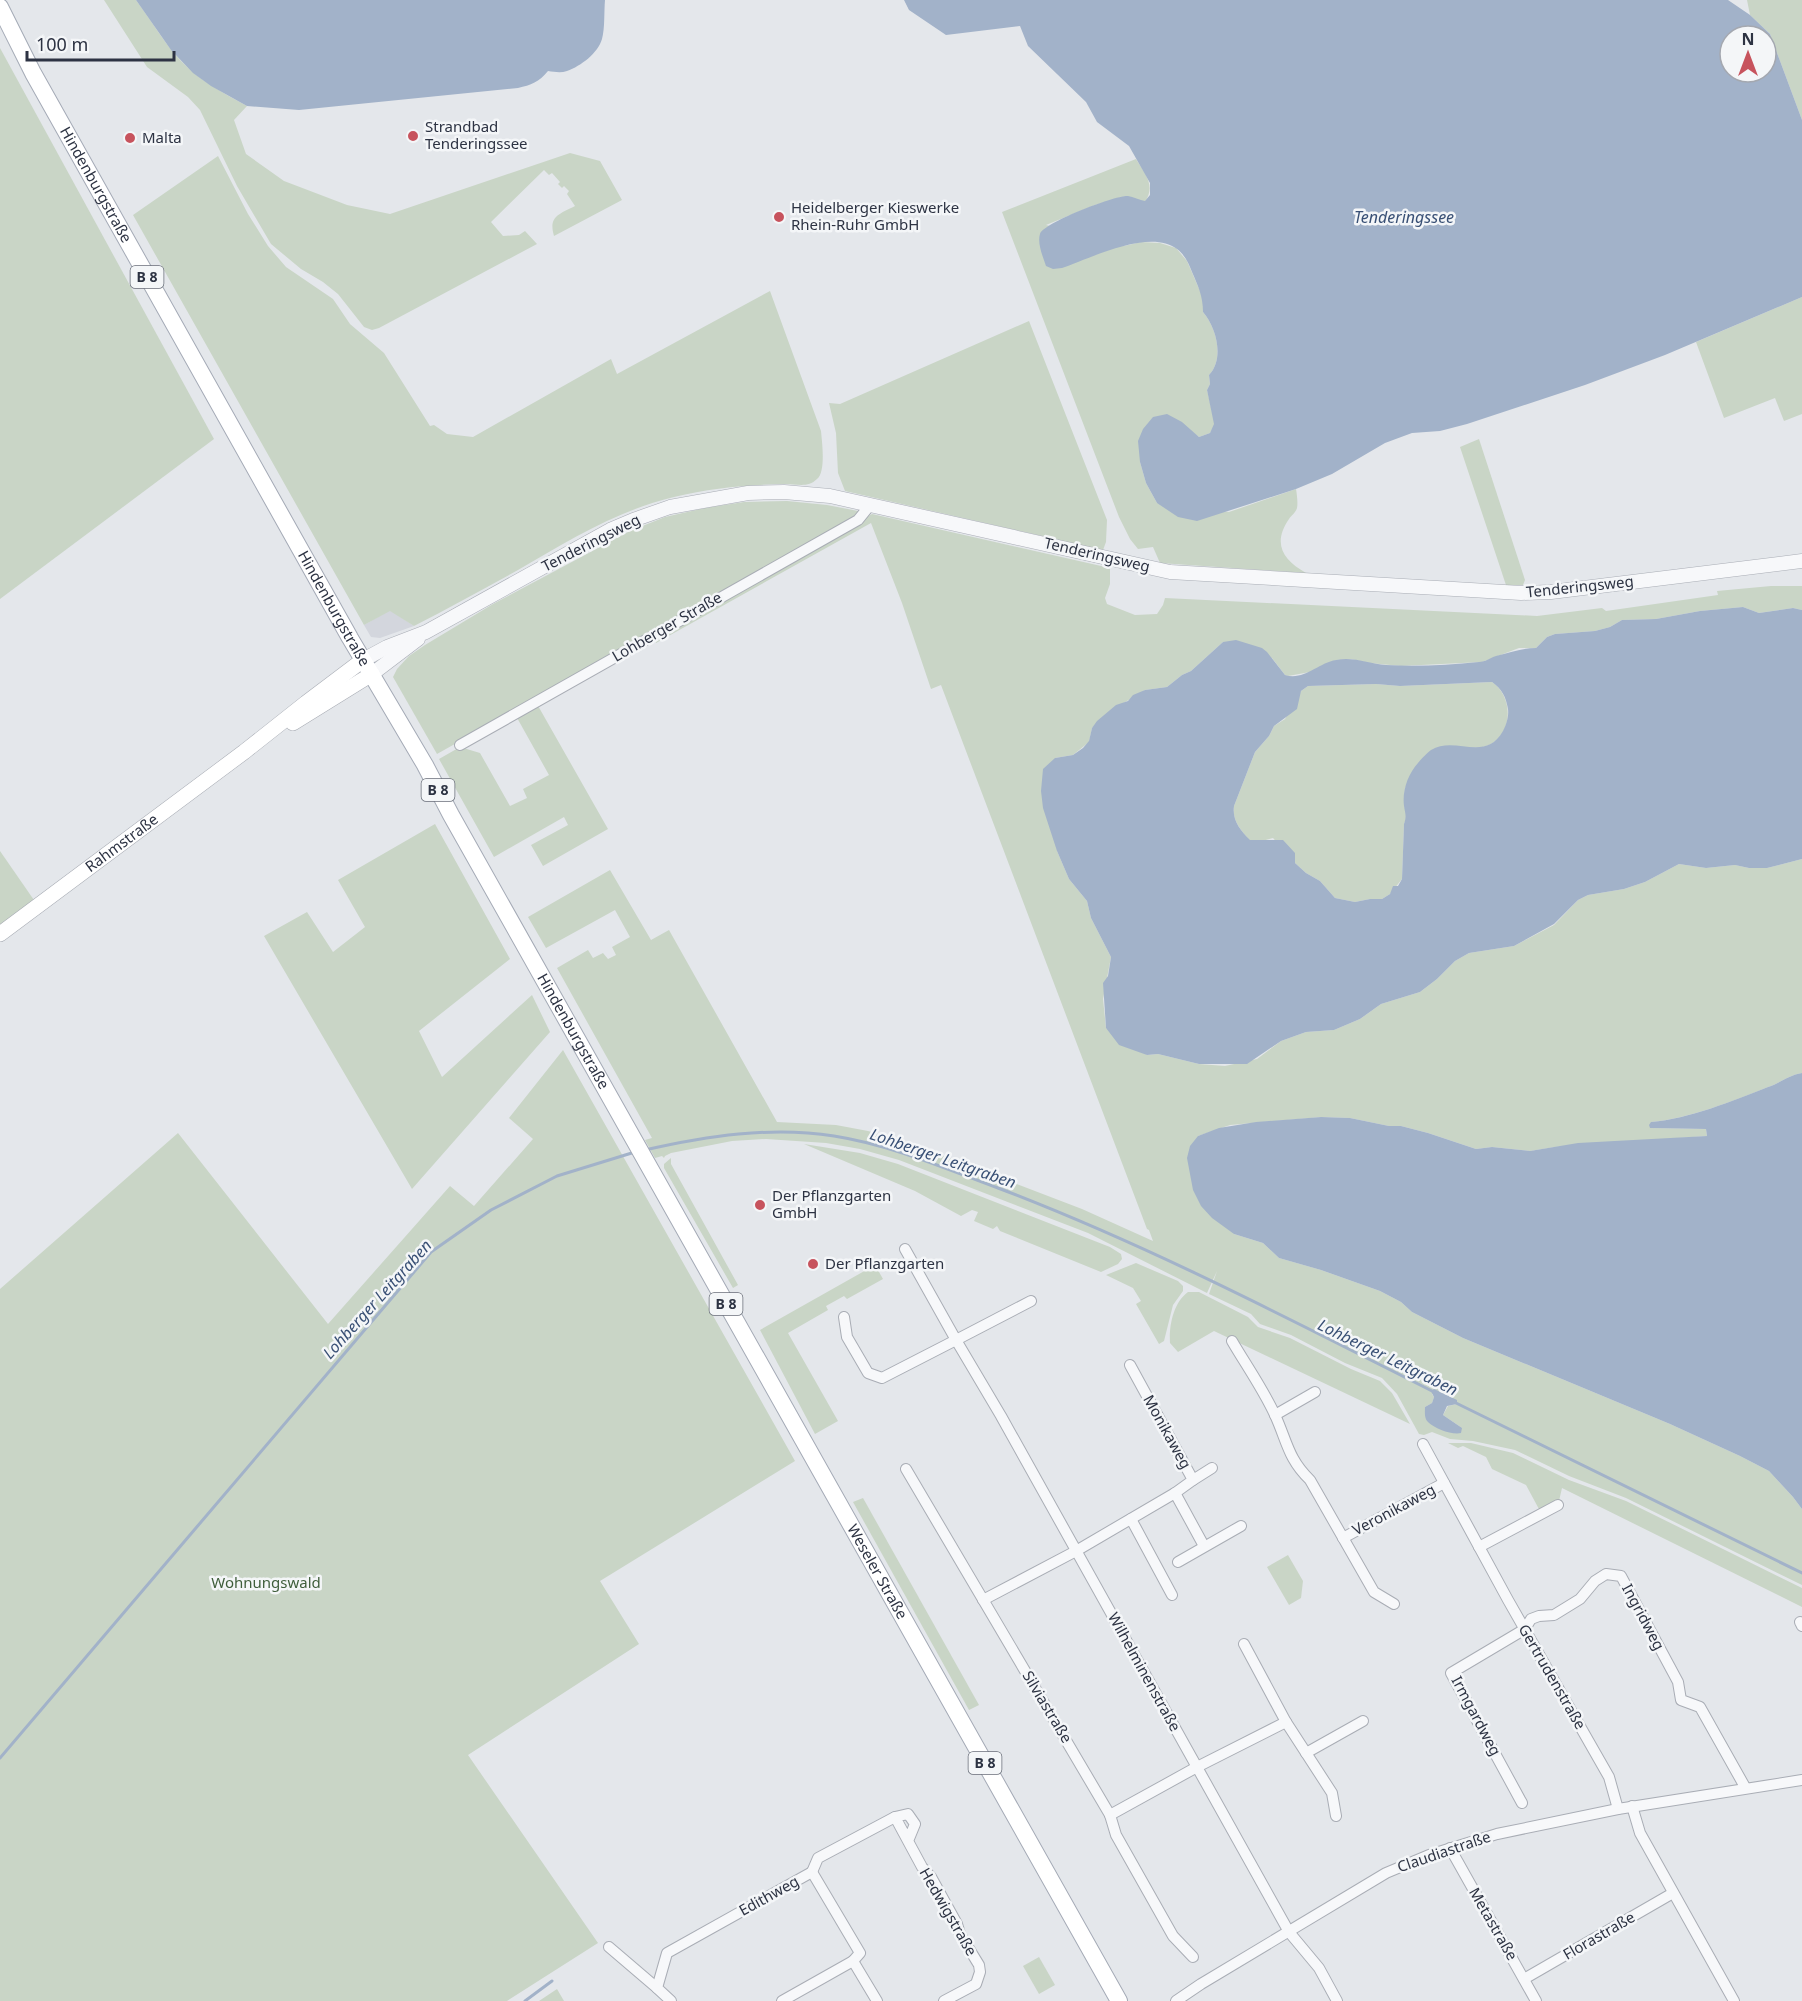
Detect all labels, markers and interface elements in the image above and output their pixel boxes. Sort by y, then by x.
scale bar [27,24,174,62]
north arrow [1718,24,1778,84]
text: N [1741,28,1755,50]
text: 100 m [36,32,88,56]
place label: Strandbad Tenderingssee [425,116,528,153]
street label: Hindenburgstraße [56,123,137,246]
place label: Malta [142,127,182,147]
marker: Strandbad Tenderingssee [406,129,420,143]
marker: Malta [123,131,137,145]
place label: Heidelberger Kieswerke Rhein-Ruhr GmbH [791,197,959,234]
water label: Tenderingssee [1354,206,1454,228]
marker: Heidelberger Kieswerke Rhein-Ruhr GmbH [772,210,786,224]
road number: B 8 [130,266,164,288]
street label: Tenderingsweg [538,509,643,576]
street label: Tenderingsweg [1042,532,1152,576]
street label: Hindenburgstraße [294,547,375,670]
street label: Tenderingsweg [1525,570,1635,602]
street label: Lohberger Straße [608,587,725,666]
road number: B 8 [422,779,454,801]
street label: Rahmstraße [81,809,162,876]
street label: Hindenburgstraße [533,969,615,1092]
water label: Lohberger Leitgraben [867,1123,1019,1193]
place label: Der Pflanzgarten GmbH [772,1185,891,1222]
marker: Der Pflanzgarten GmbH [753,1198,767,1212]
water label: Lohberger Leitgraben [318,1235,436,1363]
place label: Der Pflanzgarten [825,1253,944,1273]
marker: Der Pflanzgarten [806,1257,820,1271]
road number: B 8 [710,1293,742,1315]
water label: Lohberger Leitgraben [1314,1314,1462,1400]
street label: Monikaweg [1139,1391,1196,1472]
street label: Veronikaweg [1349,1479,1438,1539]
street label: Weseler Straße [843,1520,913,1622]
park label: Wohnungswald [211,1572,321,1592]
street label: Ingridweg [1618,1580,1670,1653]
street label: Wilhelminenstraße [1104,1608,1186,1735]
street label: Gertrudenstraße [1515,1620,1591,1733]
street label: Silviastraße [1018,1667,1077,1746]
street label: Irmgardweg [1448,1672,1506,1759]
road number: B 8 [968,1752,1002,1774]
street label: Claudiastraße [1394,1826,1493,1876]
street label: Hedwigstraße [916,1864,982,1959]
street label: Edithweg [735,1870,802,1920]
street label: Metastraße [1465,1884,1523,1963]
street label: Florastraße [1559,1907,1638,1964]

